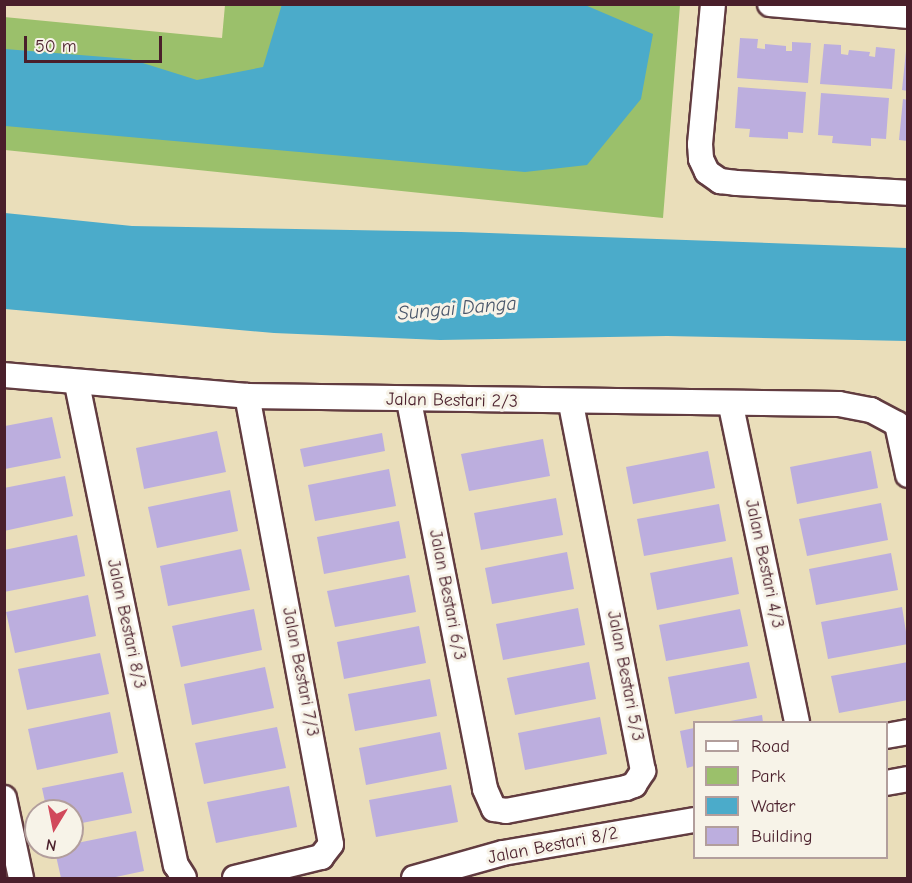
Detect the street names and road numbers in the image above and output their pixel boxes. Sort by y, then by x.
street label: Jalan Bestari 2/3 [386,389,518,413]
street label: Jalan Bestari 4/3 [740,498,788,630]
street label: Jalan Bestari 6/3 [424,528,470,662]
street label: Jalan Bestari 8/3 [102,557,150,691]
street label: Jalan Bestari 7/3 [277,606,323,738]
street label: Jalan Bestari 5/3 [602,609,648,743]
street label: Jalan Bestari 8/2 [486,823,620,869]

